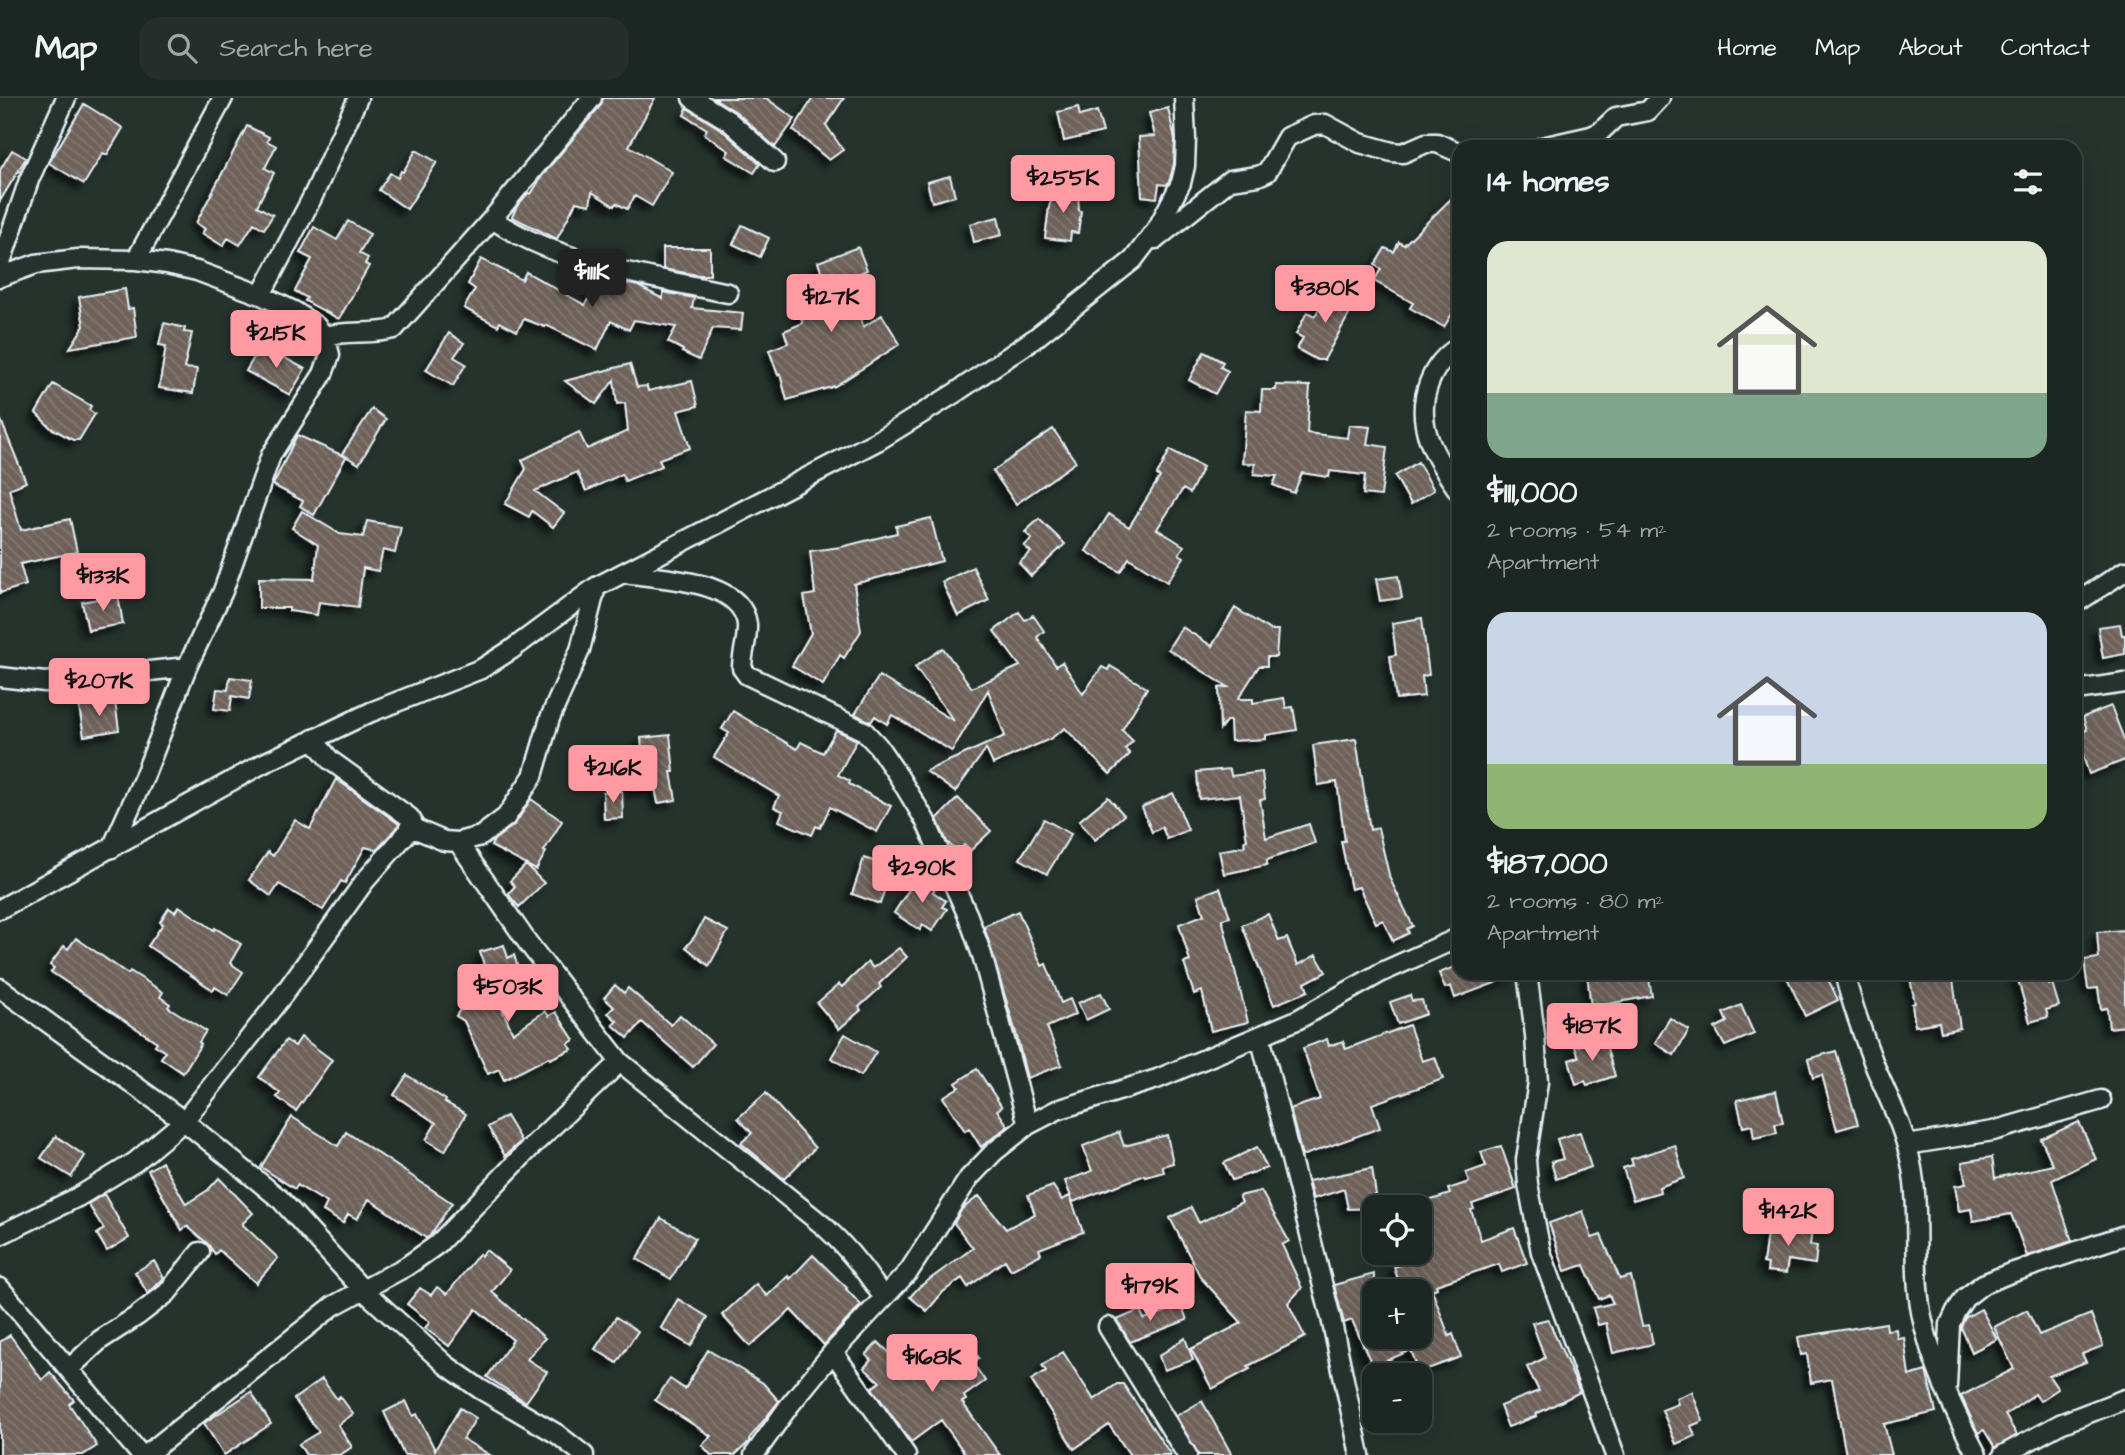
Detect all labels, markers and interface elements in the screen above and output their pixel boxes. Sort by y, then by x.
search box [139,17,629,80]
text: Map [35,25,97,71]
icon: search [163,29,201,67]
text: Search here [219,30,373,66]
text: Home [1717,31,1777,65]
text: Map [1815,31,1860,65]
text: About [1898,31,1963,65]
text: Contact [2001,31,2090,65]
pin: $255K [1014,156,1112,215]
text: 14 homes [1487,161,1610,203]
text: $255K [1027,162,1099,194]
icon: filters [2009,163,2047,201]
pin: $111K [543,250,641,309]
text: $111K [574,256,610,288]
pin: $380K [1276,266,1374,325]
text: $380K [1291,272,1359,304]
pin: $127K [782,274,880,334]
text: $127K [803,281,859,313]
icon: home [1704,287,1830,413]
pin: $215K [227,310,325,370]
text: $215K [246,317,306,349]
text: $111,000 [1487,472,1577,514]
text: 2 rooms · 54 m² [1487,514,1667,546]
text: Apartment [1487,546,1599,578]
pin: $133K [54,554,152,613]
text: $133K [76,560,130,592]
pin: $207K [50,658,148,718]
icon: home [1704,658,1830,784]
text: $207K [65,665,133,697]
pin: $216K [564,746,662,805]
text: $216K [584,752,642,784]
text: $187,000 [1487,843,1608,885]
pin: $290K [873,846,971,905]
text: $290K [888,852,956,884]
text: 2 rooms · 80 m² [1487,885,1664,917]
text: Apartment [1487,917,1599,949]
pin: $503K [459,964,557,1024]
text: $503K [473,971,543,1003]
pin: $187K [1543,1004,1641,1063]
text: $187K [1563,1010,1621,1042]
pin: $142K [1739,1188,1837,1248]
map controls [1362,1195,1432,1433]
button: locate [1362,1195,1432,1265]
text: $142K [1759,1195,1817,1227]
pin: $179K [1101,1264,1199,1323]
text: $179K [1122,1270,1178,1302]
button: + [1362,1279,1432,1349]
pin: $168K [883,1334,981,1394]
text: $168K [902,1341,962,1373]
button: − [1362,1363,1432,1433]

